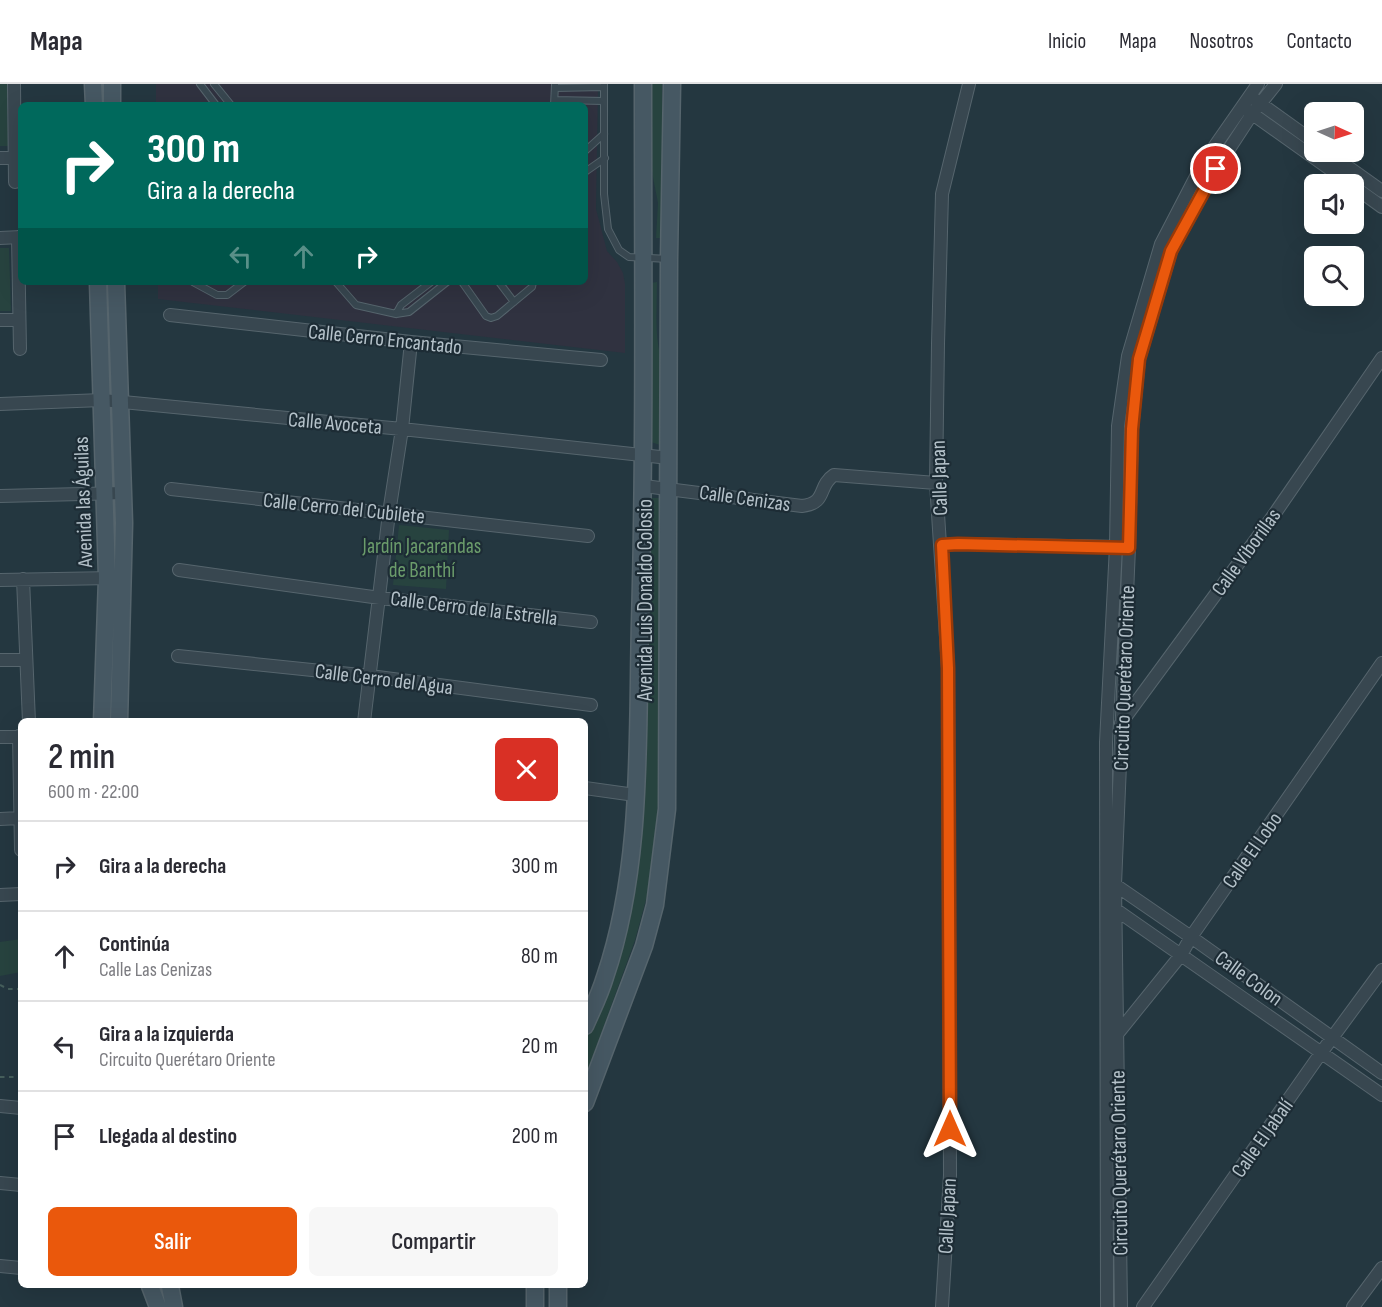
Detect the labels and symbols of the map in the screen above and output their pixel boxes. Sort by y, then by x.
north arrow [1304,102,1364,162]
pin [1190,143,1241,194]
street label: Calle Cerro Encantado [307,319,463,360]
street label: Calle Avoceta [287,407,383,440]
street label: Avenida las Águilas [69,436,98,569]
street label: Calle Japan [926,440,953,516]
street label: Calle Cenizas [698,480,792,517]
street label: Calle Cerro del Cubilete [262,488,426,529]
street label: Avenida Luis Donaldo Colosio [633,499,658,702]
street label: Calle Viborillas [1206,504,1286,601]
park label: Jardín Jacarandas de Banthí [362,534,481,583]
street label: Circuito Querétaro Oriente [1109,585,1140,771]
street label: Calle Cerro de la Estrella [389,586,559,631]
street label: Calle Cerro del Agua [314,659,454,700]
street label: Calle El Lobo [1217,807,1288,893]
street label: Calle Colon [1210,945,1288,1011]
street label: Circuito Querétaro Oriente [1105,1070,1134,1256]
street label: Calle El Jabalí [1226,1094,1299,1182]
position arrow [918,1097,982,1161]
street label: Calle Japan [933,1178,962,1254]

